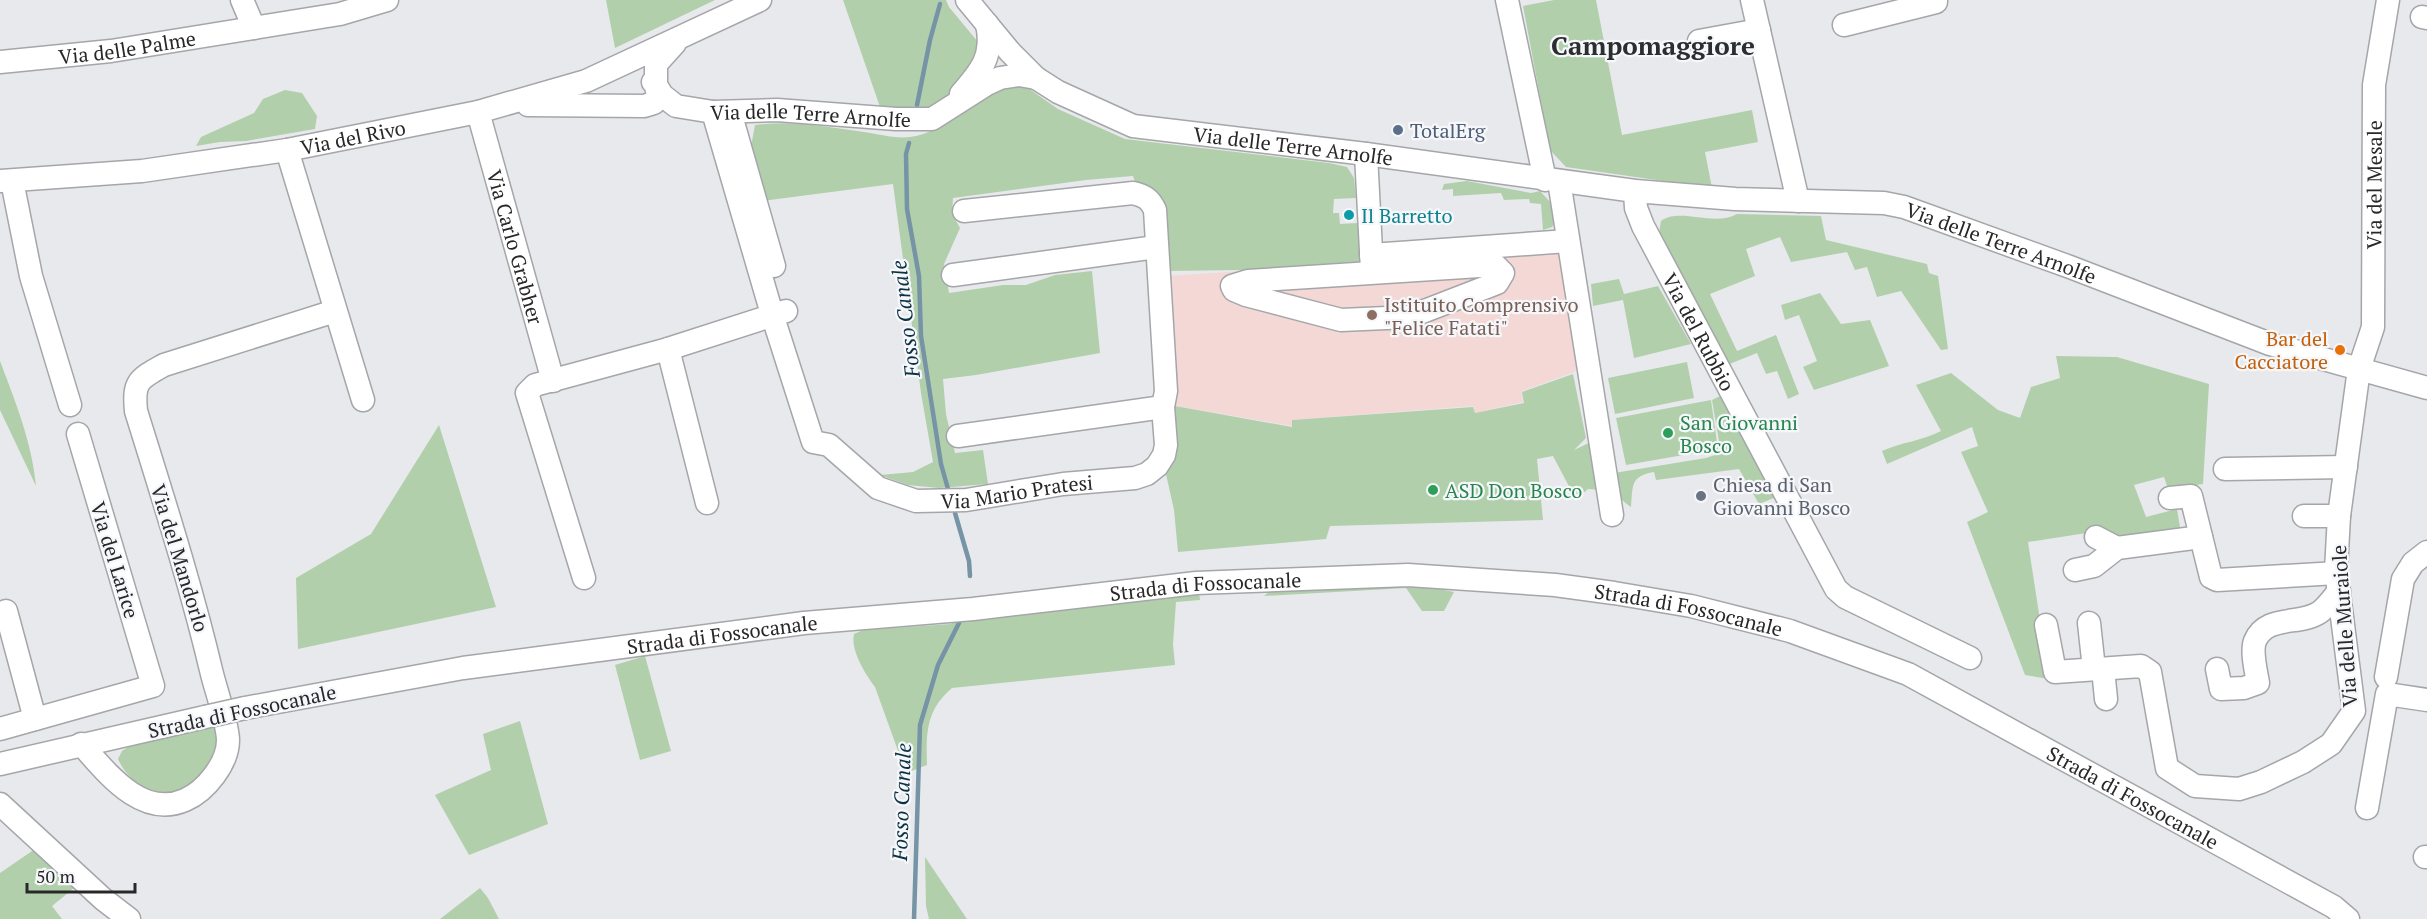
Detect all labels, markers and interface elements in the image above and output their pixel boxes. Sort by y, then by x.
street label: Via delle Palme [57,24,198,70]
district label: Campomaggiore [1551,28,1755,62]
street label: Via delle Terre Arnolfe [710,96,911,133]
street label: Via del Rivo [298,113,408,161]
place label: TotalErg [1410,117,1486,144]
street label: Via delle Terre Arnolfe [1192,120,1395,171]
street label: Via del Mesale [2360,120,2387,249]
marker: TotalErg [1391,123,1405,137]
street label: Via Carlo Grabher [481,166,550,328]
street label: Via delle Terre Arnolfe [1902,195,2100,289]
place label: Il Barretto [1361,202,1453,229]
marker: Il Barretto [1342,208,1356,222]
water label: Fosso Canale [884,258,926,380]
street label: Via del Rubbio [1657,268,1742,395]
place label: Istituito Comprensivo "Felice Fatati" [1384,291,1579,341]
marker: Istituito Comprensivo "Felice Fatati" [1365,308,1379,322]
place label: Bar del Cacciatore [2234,325,2328,375]
marker: Bar del Cacciatore [2333,343,2347,357]
place label: San Giovanni Bosco [1680,409,1798,459]
marker: San Giovanni Bosco [1661,426,1675,440]
street label: Via Mario Pratesi [940,468,1094,514]
place label: Chiesa di San Giovanni Bosco [1713,471,1850,521]
place label: ASD Don Bosco [1445,477,1582,504]
street label: Via del Mandorlo [145,481,215,635]
marker: ASD Don Bosco [1426,483,1440,497]
marker: Chiesa di San Giovanni Bosco [1694,489,1708,503]
street label: Via del Larice [84,498,146,622]
street label: Via delle Muraiole [2325,544,2363,708]
street label: Strada di Fossocanale [1108,566,1302,606]
street label: Strada di Fossocanale [1593,577,1786,642]
street label: Strada di Fossocanale [625,608,818,660]
street label: Strada di Fossocanale [145,678,339,744]
street label: Strada di Fossocanale [2042,739,2224,855]
water label: Fosso Canale [885,742,917,862]
scale bar [27,856,135,894]
text: 50 m [36,864,76,888]

